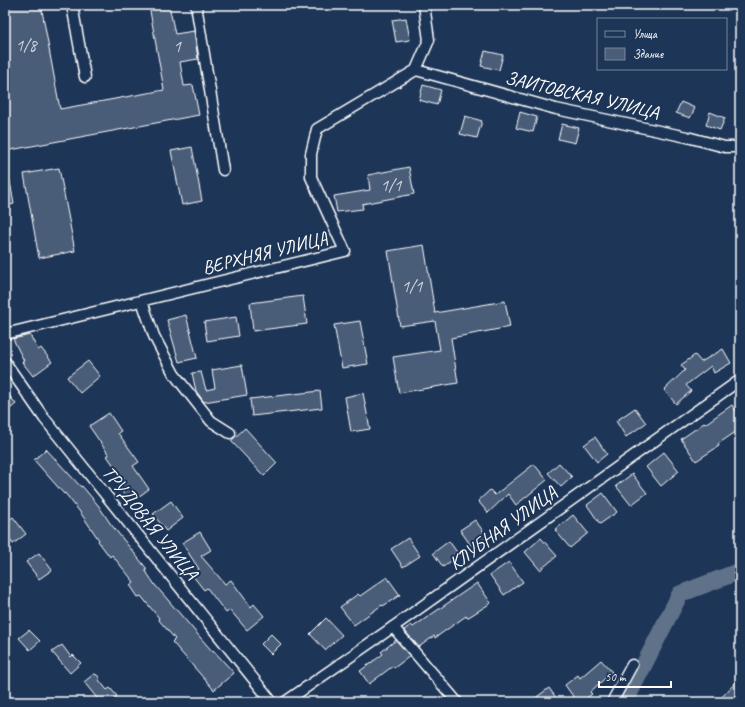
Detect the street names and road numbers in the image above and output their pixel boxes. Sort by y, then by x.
street label: ЗАИТОВСКАЯ УЛИЦА [503,66,662,125]
street label: ВЕРХНЯЯ УЛИЦА [200,226,330,280]
street label: ТРУДОВАЯ УЛИЦА [97,461,204,586]
street label: КЛУБНАЯ УЛИЦА [444,480,562,575]

